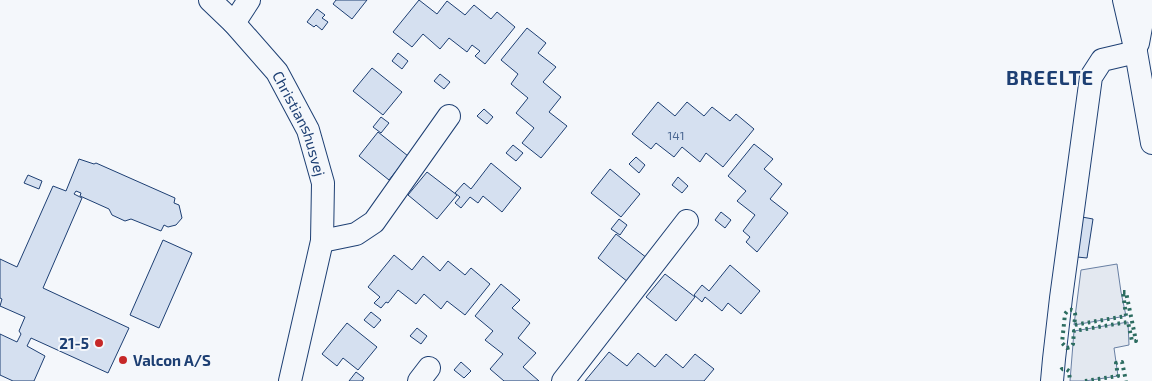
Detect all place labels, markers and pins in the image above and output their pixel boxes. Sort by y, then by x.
place label: 21-5 [59,334,89,352]
marker: 21-5 [93,337,105,349]
place label: Valcon A/S [133,351,211,369]
marker: Valcon A/S [117,354,129,366]

